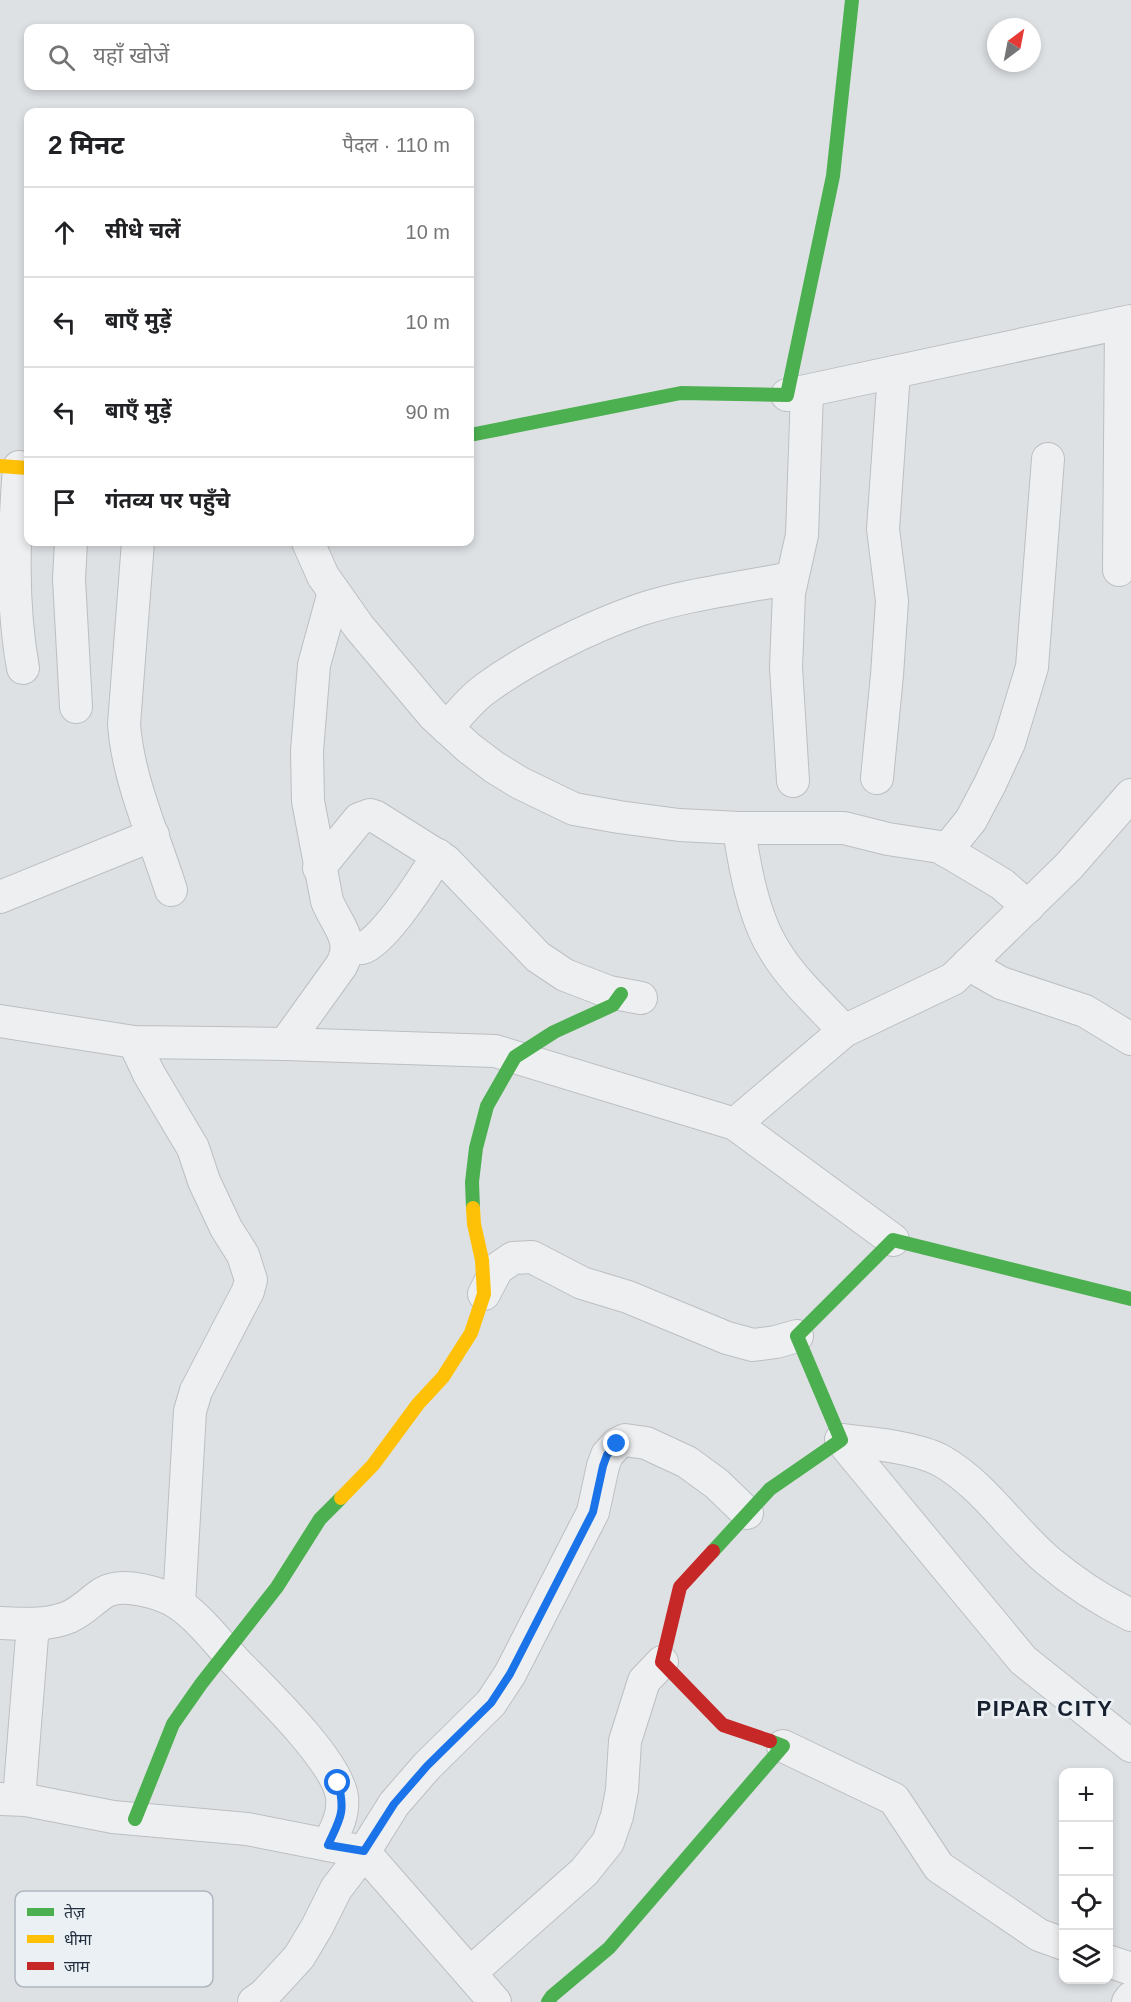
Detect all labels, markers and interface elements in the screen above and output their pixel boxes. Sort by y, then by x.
north arrow [987,18,1041,72]
search box [24,24,474,90]
icon: search [45,41,78,74]
text: यहाँ खोजें [93,43,169,68]
text: 2 मिनट [48,130,124,160]
text: पैदल · 110 m [343,134,450,156]
icon: ahead [48,216,81,249]
text: सीधे चलें [105,218,180,243]
text: 10 m [406,221,450,243]
icon: left [48,306,81,339]
text: बाएँ मुड़ें [105,308,171,333]
text: 10 m [406,311,450,333]
icon: left [48,396,81,429]
text: बाएँ मुड़ें [105,398,171,423]
text: 90 m [406,401,450,423]
icon: arrive [48,486,81,519]
text: गंतव्य पर पहुँचे [105,488,230,513]
route end [603,1430,629,1456]
district label: PIPAR CITY [977,1696,1113,1721]
map controls [1059,1768,1113,1984]
button: + [1059,1768,1113,1822]
route start [324,1769,350,1795]
button: − [1059,1822,1113,1876]
button: locate [1059,1876,1113,1930]
legend [15,1891,213,1987]
text: तेज़ [64,1903,86,1921]
button: layers [1059,1930,1113,1984]
text: धीमा [64,1931,93,1948]
text: जाम [64,1958,90,1975]

